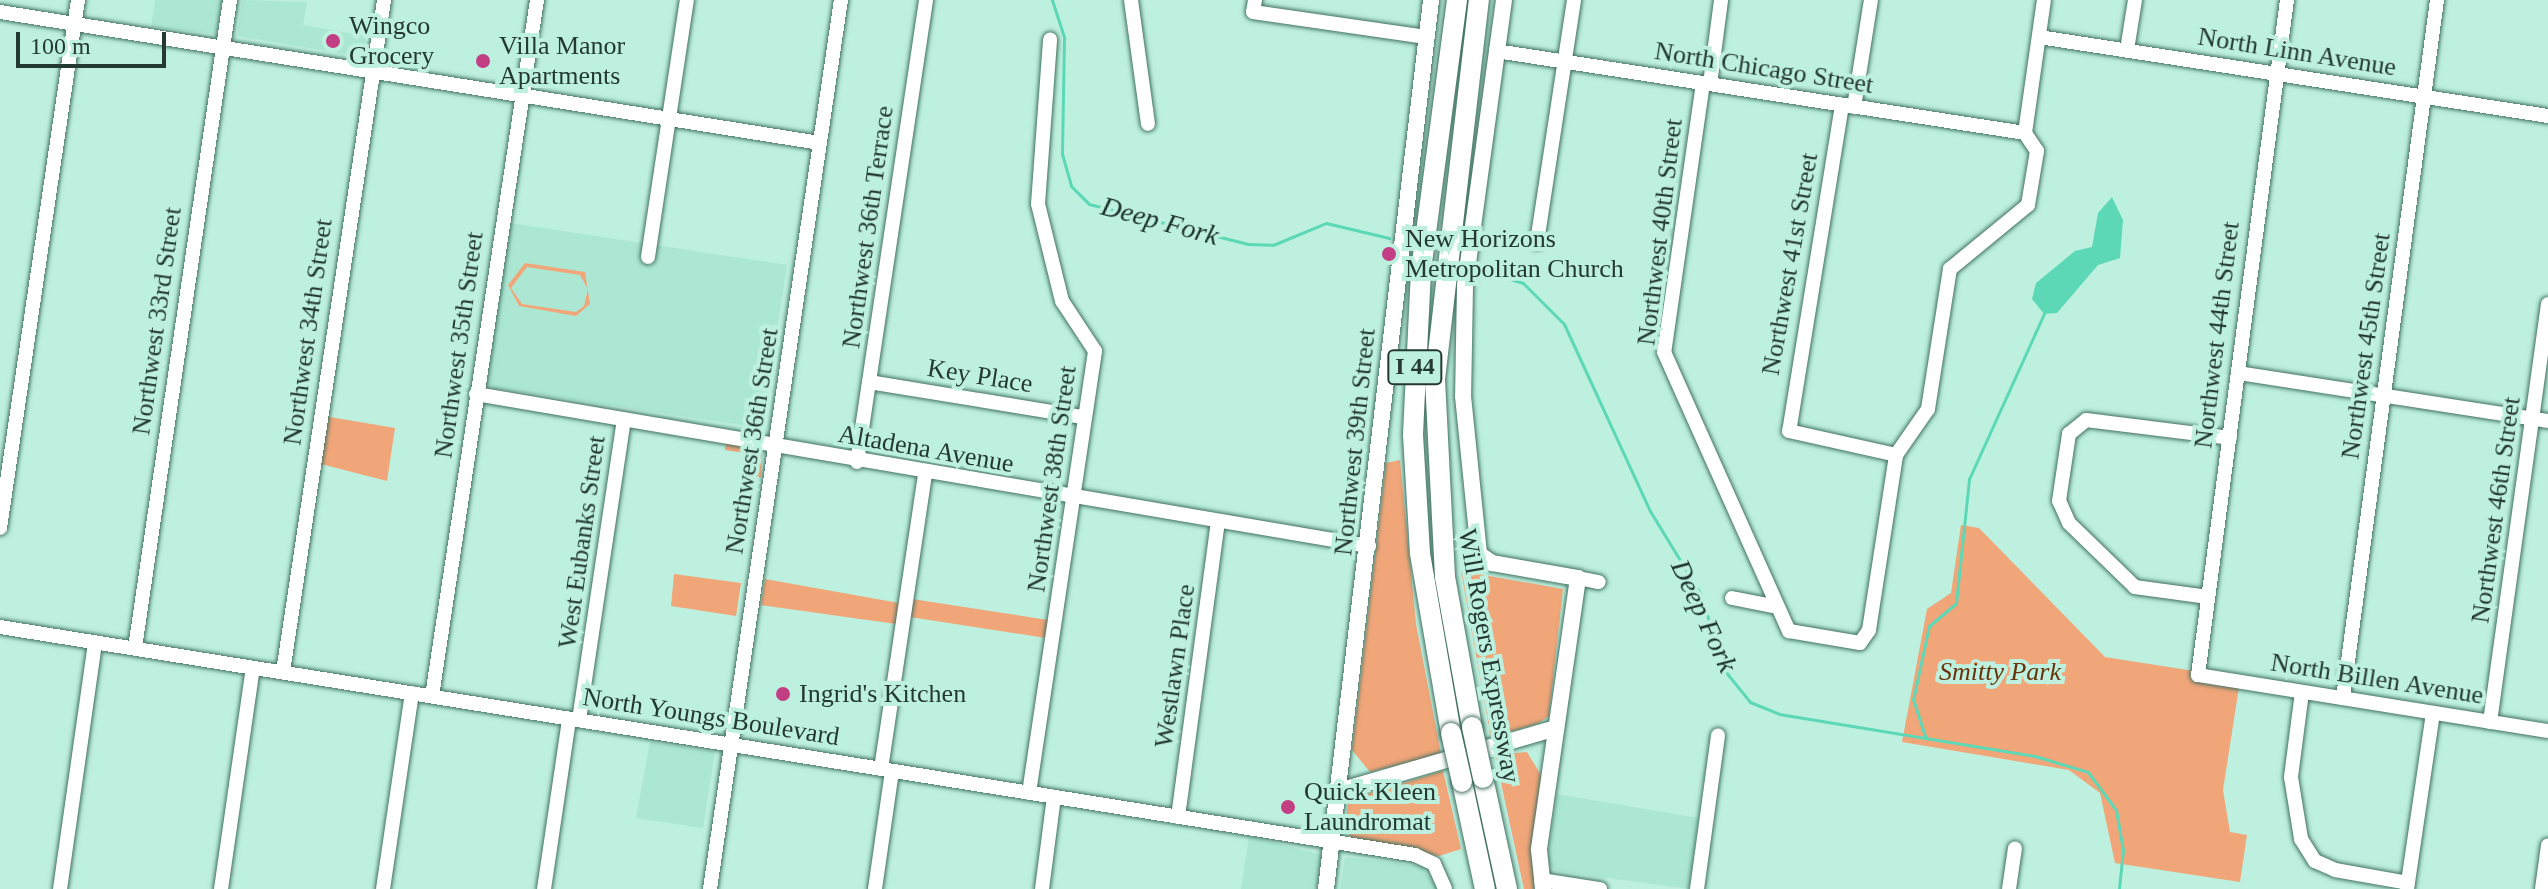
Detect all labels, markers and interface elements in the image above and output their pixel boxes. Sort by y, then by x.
place label: Wingco Grocery [349,10,434,72]
scale bar [20,16,170,66]
street label: North Linn Avenue [2195,21,2399,83]
place label: Villa Manor Apartments [499,30,625,92]
marker: Wingco Grocery [324,32,342,50]
text: 100 m [30,33,91,59]
street label: North Chicago Street [1652,35,1876,101]
marker: Villa Manor Apartments [474,52,492,70]
street label: Northwest 36th Terrace [835,103,901,351]
street label: Northwest 40th Street [1631,117,1689,347]
street label: Northwest 41st Street [1755,150,1825,378]
water label: Deep Fork [1097,189,1223,253]
street label: Northwest 33rd Street [126,205,188,437]
street label: Northwest 34th Street [277,217,339,447]
street label: Northwest 44th Street [2188,220,2246,450]
place label: New Horizons Metropolitan Church [1405,223,1624,284]
street label: Northwest 35th Street [428,230,490,460]
street label: Northwest 45th Street [2335,231,2397,461]
marker: New Horizons Metropolitan Church [1380,245,1398,263]
street label: Northwest 36th Street [719,326,785,556]
street label: Northwest 39th Street [1328,327,1382,557]
road number: I 44 [1387,347,1443,387]
street label: Key Place [925,352,1035,400]
street label: Northwest 38th Street [1021,364,1083,594]
street label: Northwest 46th Street [2465,395,2527,625]
street label: Altadena Avenue [835,418,1017,480]
street label: West Eubanks Street [552,434,612,650]
street label: Will Rogers Expressway [1451,527,1527,785]
water label: Deep Fork [1663,554,1745,678]
street label: Westlawn Place [1148,582,1202,750]
street label: North Billen Avenue [2268,647,2486,711]
park label: Smitty Park [1939,656,2061,688]
place label: Ingrid's Kitchen [799,678,966,710]
street label: North Youngs Boulevard [580,681,842,753]
marker: Ingrid's Kitchen [774,685,792,703]
place label: Quick Kleen Laundromat [1304,776,1436,838]
marker: Quick Kleen Laundromat [1279,798,1297,816]

